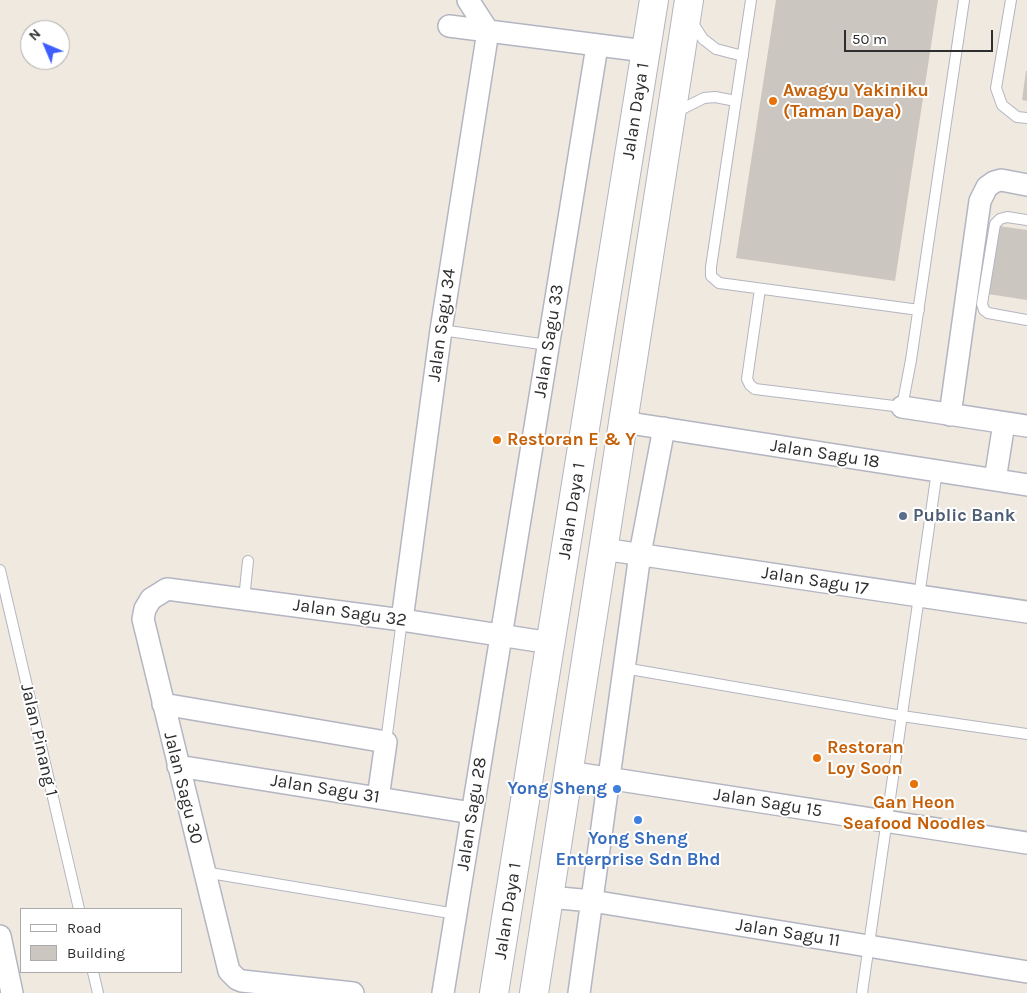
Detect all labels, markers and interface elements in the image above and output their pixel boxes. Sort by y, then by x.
north arrow [20,20,70,70]
scale bar [847,20,996,52]
text: N [25,25,44,44]
text: 50 m [852,30,887,48]
street label: Jalan Daya 1 [618,61,654,161]
place label: Awagyu Yakiniku (Taman Daya) [783,80,929,122]
marker: Awagyu Yakiniku (Taman Daya) [767,95,779,107]
street label: Jalan Sagu 34 [423,267,461,383]
street label: Jalan Sagu 33 [529,283,569,399]
place label: Restoran E & Y [507,429,636,451]
marker: Restoran E & Y [491,434,503,446]
street label: Jalan Sagu 18 [769,435,881,473]
street label: Jalan Daya 1 [554,461,590,561]
place label: Public Bank [913,505,1015,527]
marker: Public Bank [897,510,909,522]
street label: Jalan Sagu 17 [760,562,870,600]
street label: Jalan Sagu 32 [292,594,408,632]
street label: Jalan Pinang 1 [16,682,62,798]
street label: Jalan Sagu 30 [159,730,207,846]
place label: Restoran Loy Soon [827,737,904,780]
marker: Restoran Loy Soon [811,752,823,764]
street label: Jalan Sagu 28 [452,756,492,872]
street label: Jalan Sagu 31 [269,770,381,808]
place label: Yong Sheng [508,778,607,800]
marker: Gan Heon Seafood Noodles [908,778,920,790]
marker: Yong Sheng [611,783,623,795]
street label: Jalan Sagu 15 [712,784,824,822]
place label: Gan Heon Seafood Noodles [843,792,985,834]
marker: Yong Sheng Enterprise Sdn Bhd [632,814,644,826]
place label: Yong Sheng Enterprise Sdn Bhd [555,828,721,871]
street label: Jalan Daya 1 [490,861,526,961]
legend [20,908,182,973]
street label: Jalan Sagu 11 [734,914,842,952]
text: Road [67,919,102,937]
text: Building [67,944,125,962]

